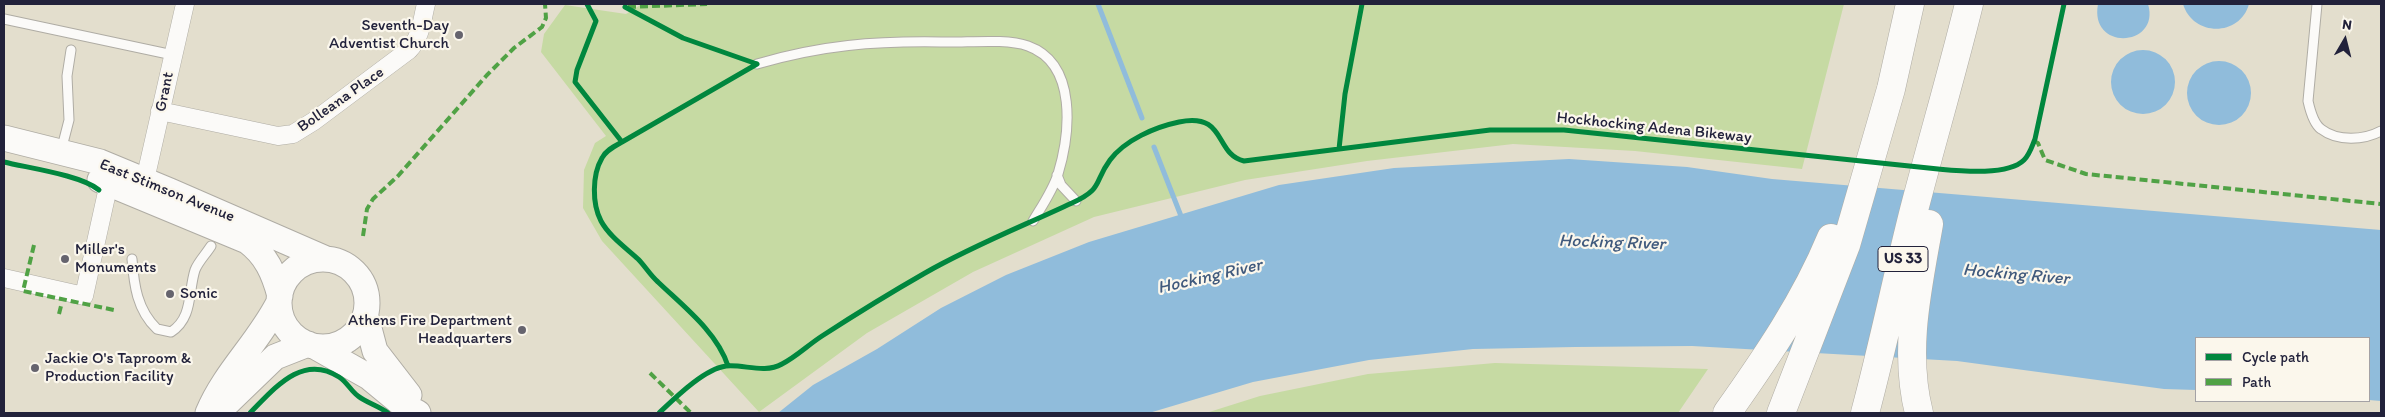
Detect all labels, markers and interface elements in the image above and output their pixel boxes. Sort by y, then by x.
north arrow [2320,15,2370,65]
place label: Seventh-Day Adventist Church [329,16,449,54]
text: N [2341,16,2353,34]
marker: Seventh-Day Adventist Church [453,29,465,41]
street label: Bolleana Place [294,63,388,137]
street label: Grant [151,70,179,114]
street label: Hockhocking Adena Bikeway [1556,108,1752,148]
street label: East Stimson Avenue [97,155,237,227]
water label: Hocking River [1558,230,1666,256]
place label: Miller's Monuments [75,240,156,278]
road number: US 33 [1878,246,1928,272]
marker: Miller's Monuments [59,253,71,265]
water label: Hocking River [1156,254,1264,300]
water label: Hocking River [1962,260,2070,290]
place label: Sonic [180,284,218,304]
marker: Sonic [164,288,176,300]
place label: Athens Fire Department Headquarters [348,311,512,349]
marker: Athens Fire Department Headquarters [516,324,528,336]
legend [2195,337,2370,402]
text: Cycle path [2242,348,2309,366]
place label: Jackie O's Taproom & Production Facility [45,349,191,387]
marker: Jackie O's Taproom & Production Facility [29,362,41,374]
text: Path [2242,373,2271,391]

